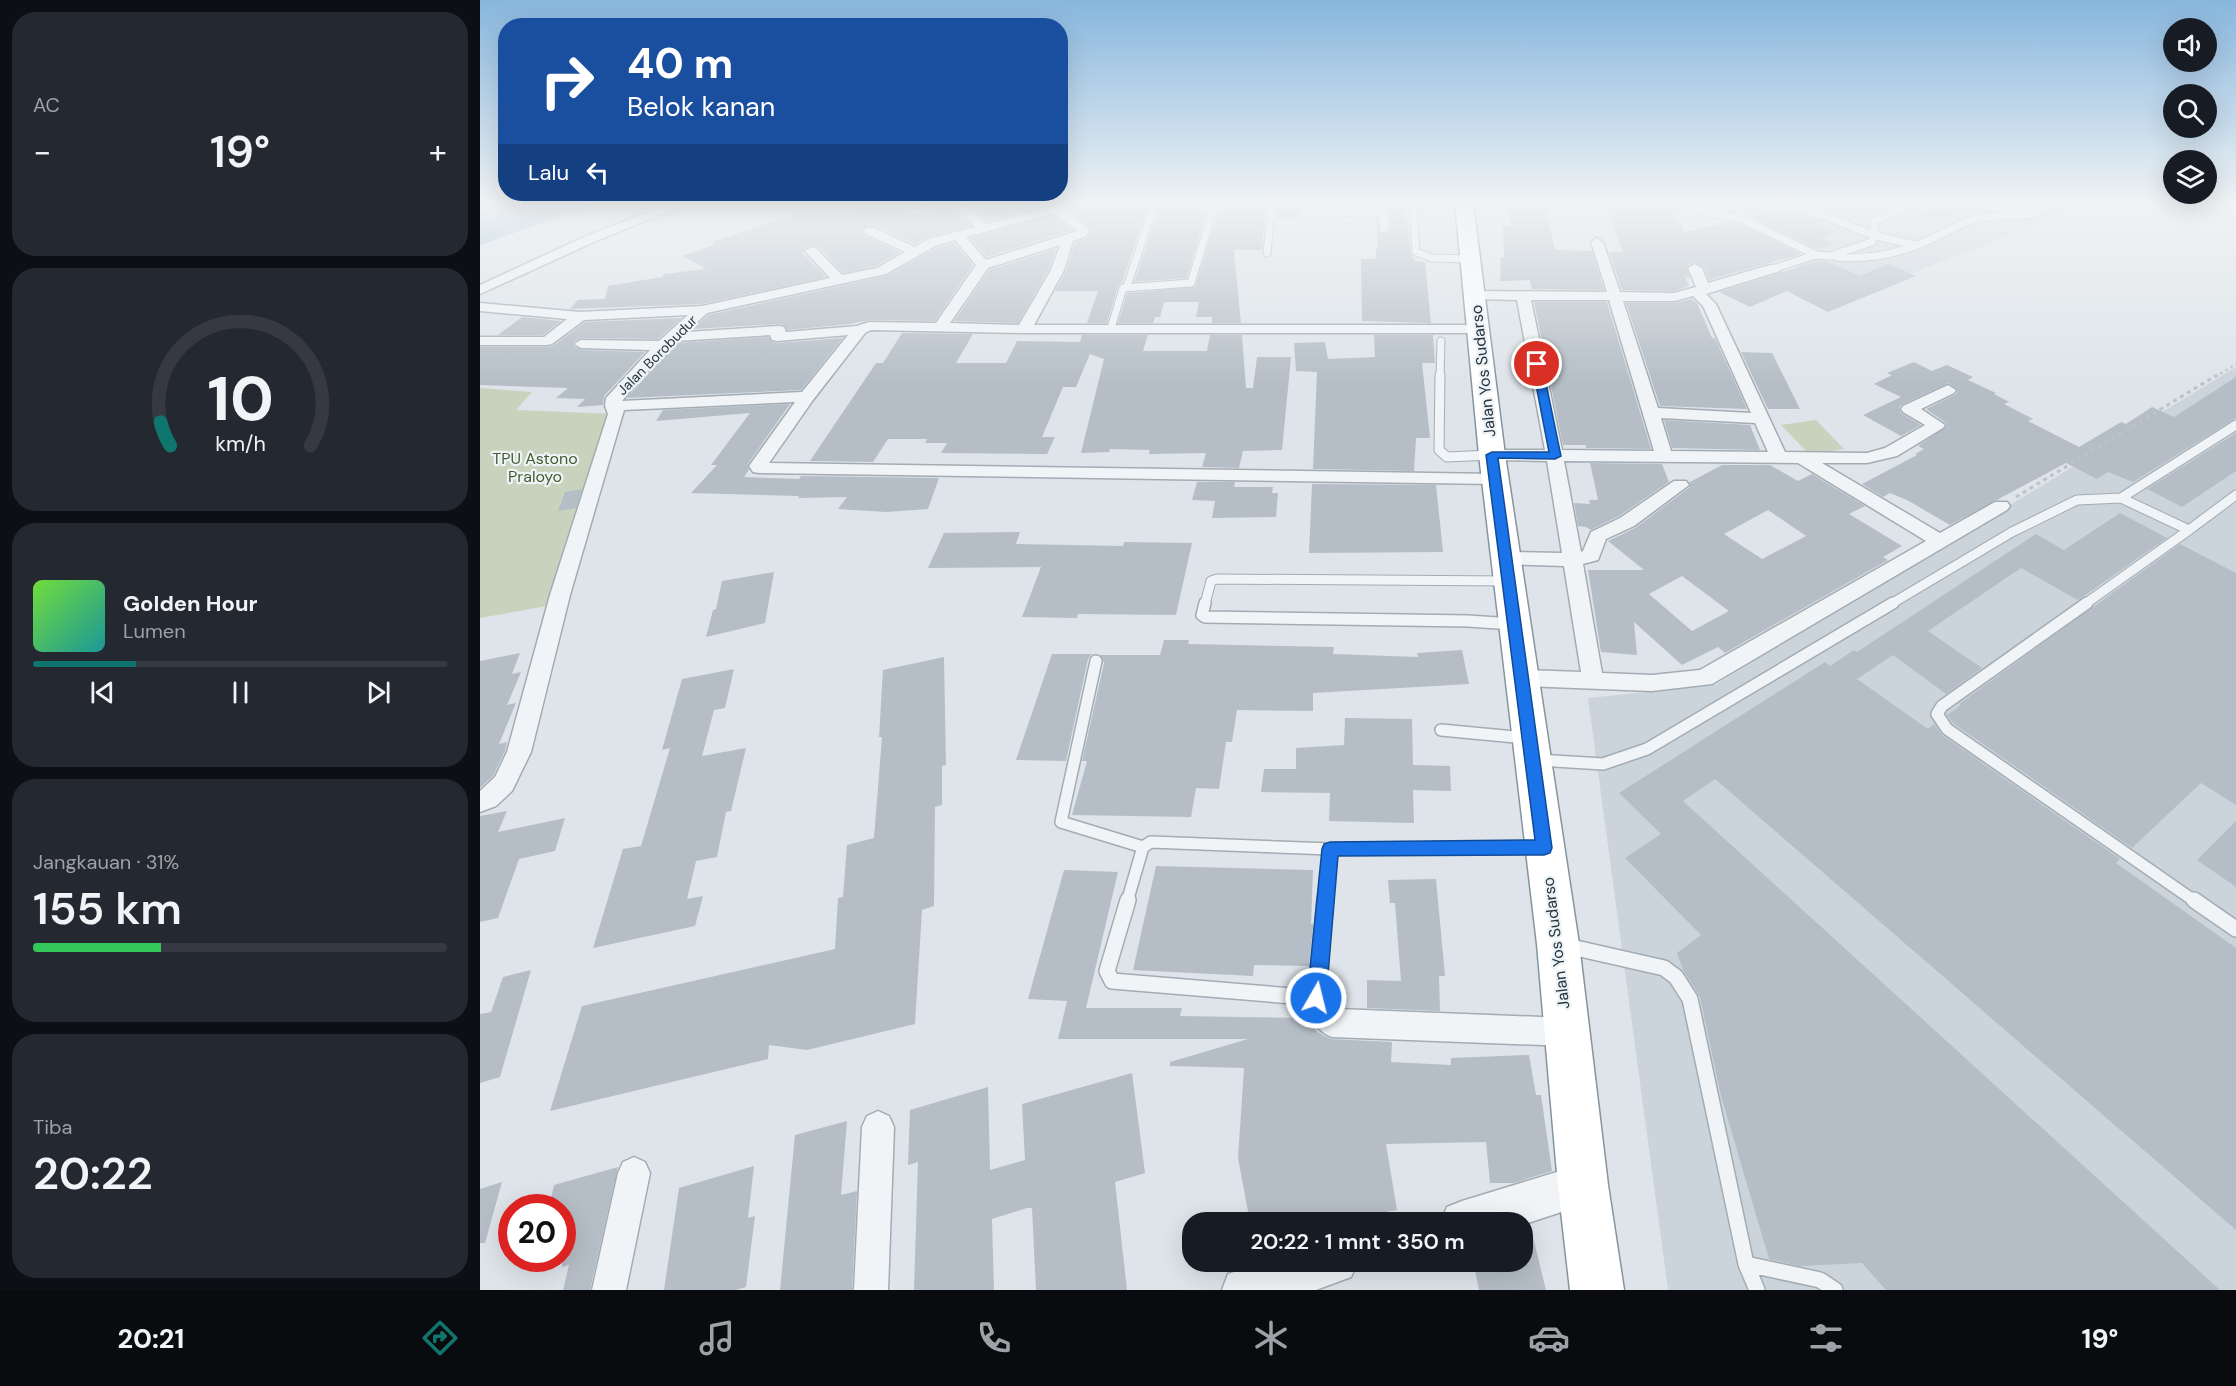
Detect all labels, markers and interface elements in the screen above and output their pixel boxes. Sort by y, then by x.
map controls [2163,18,2217,204]
button: sound [2163,18,2217,72]
text: 40 m [627,36,733,91]
icon: right [528,42,606,120]
button: search [2163,84,2217,138]
text: Belok kanan [627,89,775,124]
text: AC [33,92,60,118]
text: 19° [210,122,270,181]
text: − [33,130,51,173]
text: + [429,130,447,173]
button: layers [2163,150,2217,204]
icon: left [581,156,614,189]
text: Lalu [528,158,569,187]
street label: Jalan Yos Sudarso [1466,304,1500,438]
street label: Jalan Borobudur [613,311,701,399]
pin [1511,338,1562,389]
icon: arrive [1520,347,1553,380]
text: 10 [207,359,273,440]
text: km/h [215,431,265,459]
park label: TPU Astono Praloyo [492,448,578,487]
text: Golden Hour [123,589,258,618]
text: Lumen [123,618,186,644]
icon: previous [86,676,119,709]
icon: pause [224,676,257,709]
icon: next [362,676,395,709]
text: Jangkauan · 31% [33,849,179,875]
street label: Jalan Yos Sudarso [1537,876,1575,1010]
text: 155 km [33,879,182,938]
position arrow [1284,966,1348,1030]
text: Tiba [33,1114,72,1140]
text: 20:22 [33,1144,153,1203]
speed limit sign: 20 [498,1194,576,1272]
text: 20:22 · 1 mnt · 350 m [1250,1227,1465,1256]
icon: directions [419,1317,461,1359]
icon: music [696,1317,738,1359]
icon: phone [973,1317,1015,1359]
icon: climate [1250,1317,1292,1359]
icon: car [1528,1317,1570,1359]
icon: filters [1805,1317,1847,1359]
text: 20:21 [118,1321,184,1356]
text: 19° [2082,1321,2118,1356]

